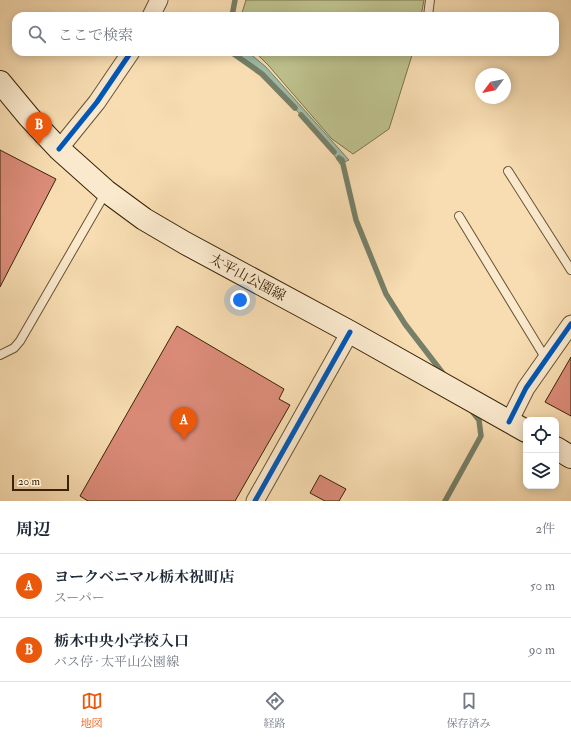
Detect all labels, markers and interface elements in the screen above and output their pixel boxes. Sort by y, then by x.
search box [12,12,559,56]
icon: search [26,23,48,45]
text: ここで検索 [58,26,133,45]
north arrow [475,68,511,104]
pin: B [26,112,52,145]
street label: 太平山公園線 [207,250,289,305]
your location [230,290,250,310]
pin: A [171,407,197,440]
map controls [523,417,559,489]
button: locate [523,417,559,453]
button: layers [523,453,559,489]
scale bar [12,473,69,492]
text: 20 m [18,475,40,488]
text: 周辺 [16,519,50,540]
text: 2件 [535,521,555,537]
text: ヨークベニマル栃木祝町店 [54,568,234,587]
text: A [25,578,33,594]
text: 50 m [530,578,555,594]
text: スーパー [54,590,105,606]
text: 栃木中央小学校入口 [54,632,189,651]
text: B [25,642,33,658]
text: 90 m [529,642,555,658]
text: バス停 · 太平山公園線 [54,654,179,670]
tab: 地図 [81,690,103,730]
tab: 経路 [264,690,286,730]
tab: 保存済み [447,690,491,730]

